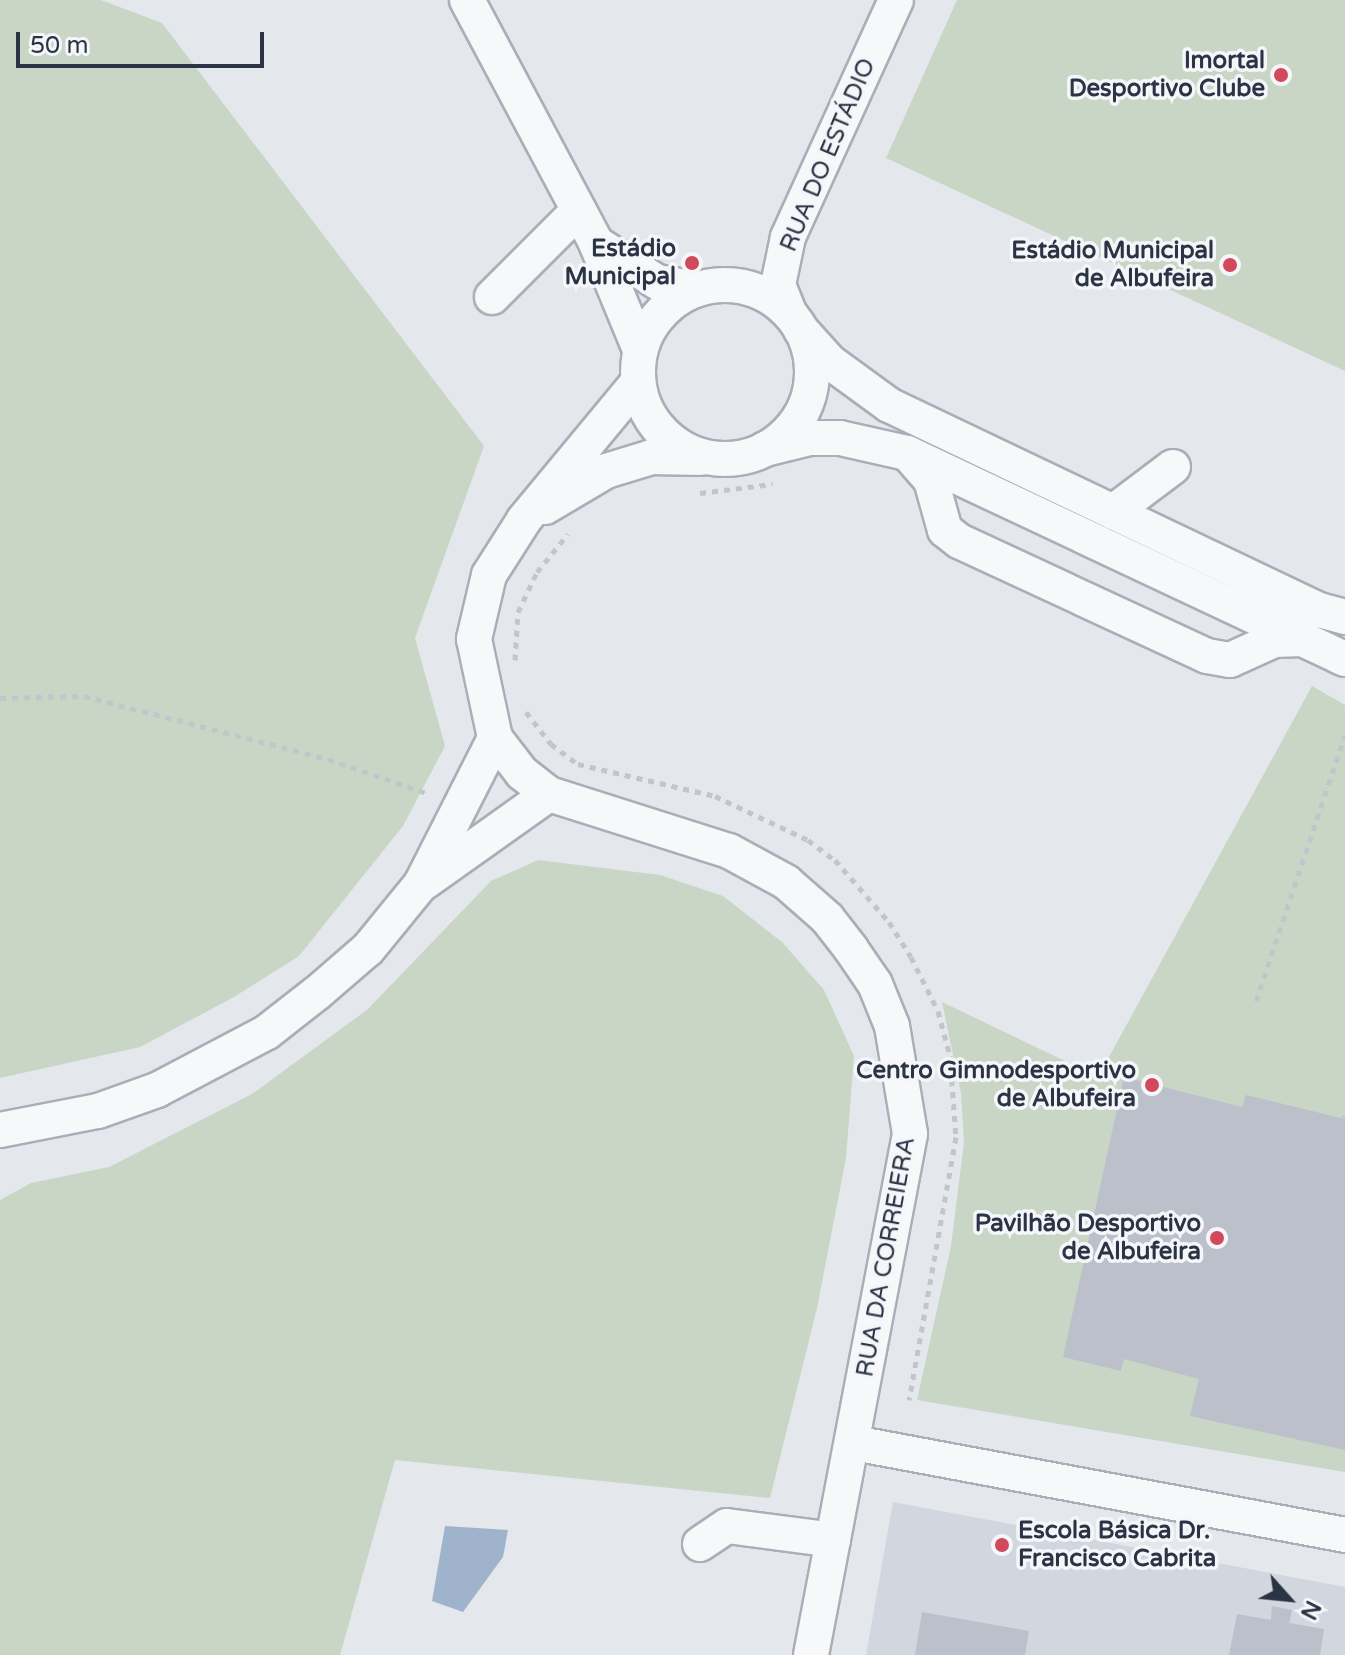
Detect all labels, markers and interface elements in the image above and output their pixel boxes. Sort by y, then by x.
scale bar [20,16,268,66]
text: 50 m [30,31,88,60]
place label: Imortal Desportivo Clube [1069,47,1265,103]
street label: RUA DO ESTÁDIO [774,54,882,256]
marker: Imortal Desportivo Clube [1272,66,1290,84]
place label: Estádio Municipal [565,235,676,291]
place label: Estádio Municipal de Albufeira [1011,237,1214,293]
marker: Estádio Municipal [683,254,701,272]
marker: Estádio Municipal de Albufeira [1221,256,1239,274]
place label: Centro Gimnodesportivo de Albufeira [856,1057,1136,1113]
marker: Centro Gimnodesportivo de Albufeira [1143,1076,1161,1094]
street label: RUA DA CORREIERA [851,1135,921,1379]
place label: Pavilhão Desportivo de Albufeira [975,1210,1201,1266]
marker: Pavilhão Desportivo de Albufeira [1208,1229,1226,1247]
place label: Escola Básica Dr. Francisco Cabrita [1018,1517,1216,1573]
marker: Escola Básica Dr. Francisco Cabrita [993,1536,1011,1554]
north arrow [1249,1559,1329,1639]
text: N [1295,1596,1326,1624]

